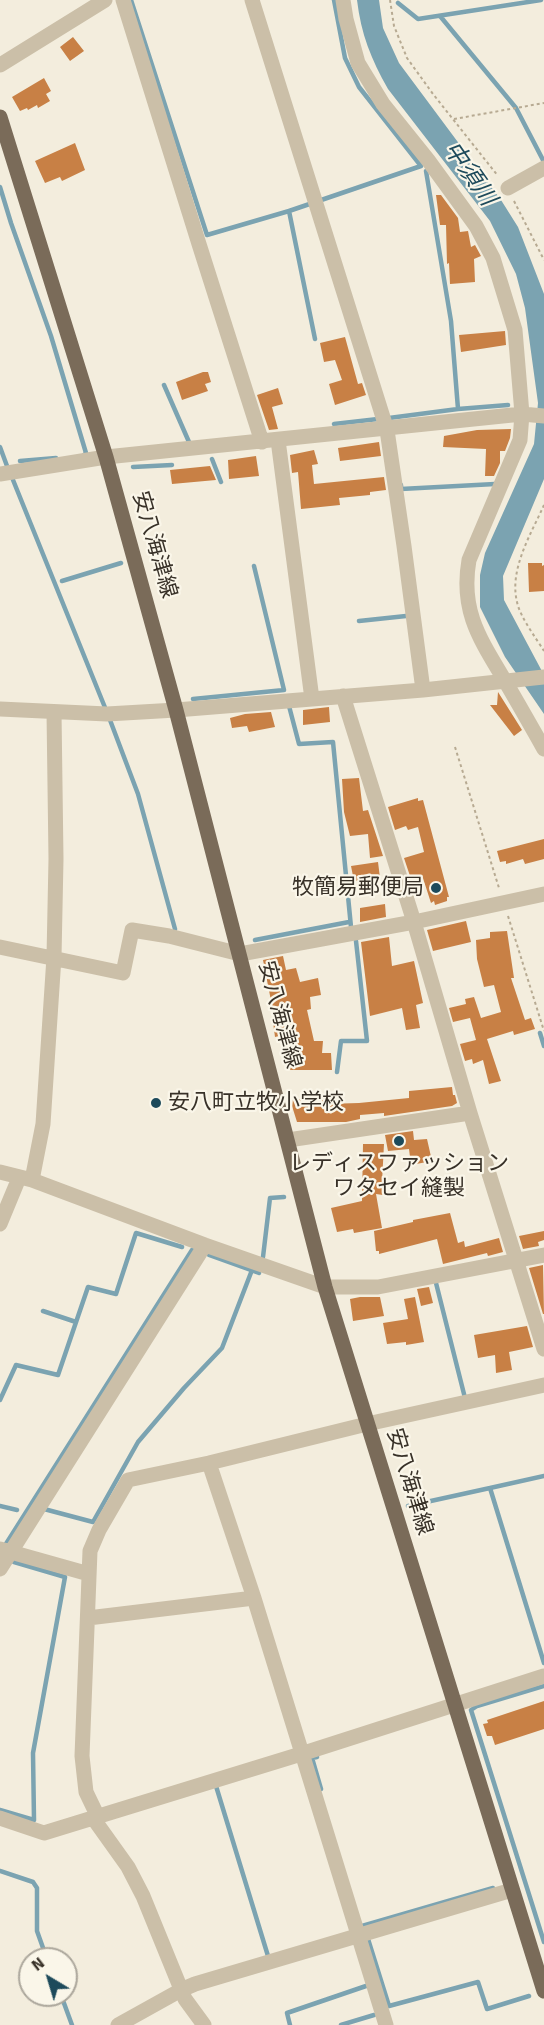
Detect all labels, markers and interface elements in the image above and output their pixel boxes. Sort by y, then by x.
water label: 中須川 [437,136,501,212]
street label: 安八海津線 [126,488,182,602]
place label: 牧簡易郵便局 [292,875,424,901]
marker: 牧簡易郵便局 [429,881,443,895]
street label: 安八海津線 [252,958,306,1072]
place label: 安八町立牧小学校 [168,1090,344,1116]
marker: 安八町立牧小学校 [149,1096,163,1110]
marker: レディスファッション ワタセイ縫製 [392,1134,406,1148]
place label: レディスファッション ワタセイ縫製 [289,1151,509,1202]
street label: 安八海津線 [380,1426,438,1538]
north arrow [18,1947,78,2007]
text: N [28,1953,49,1976]

